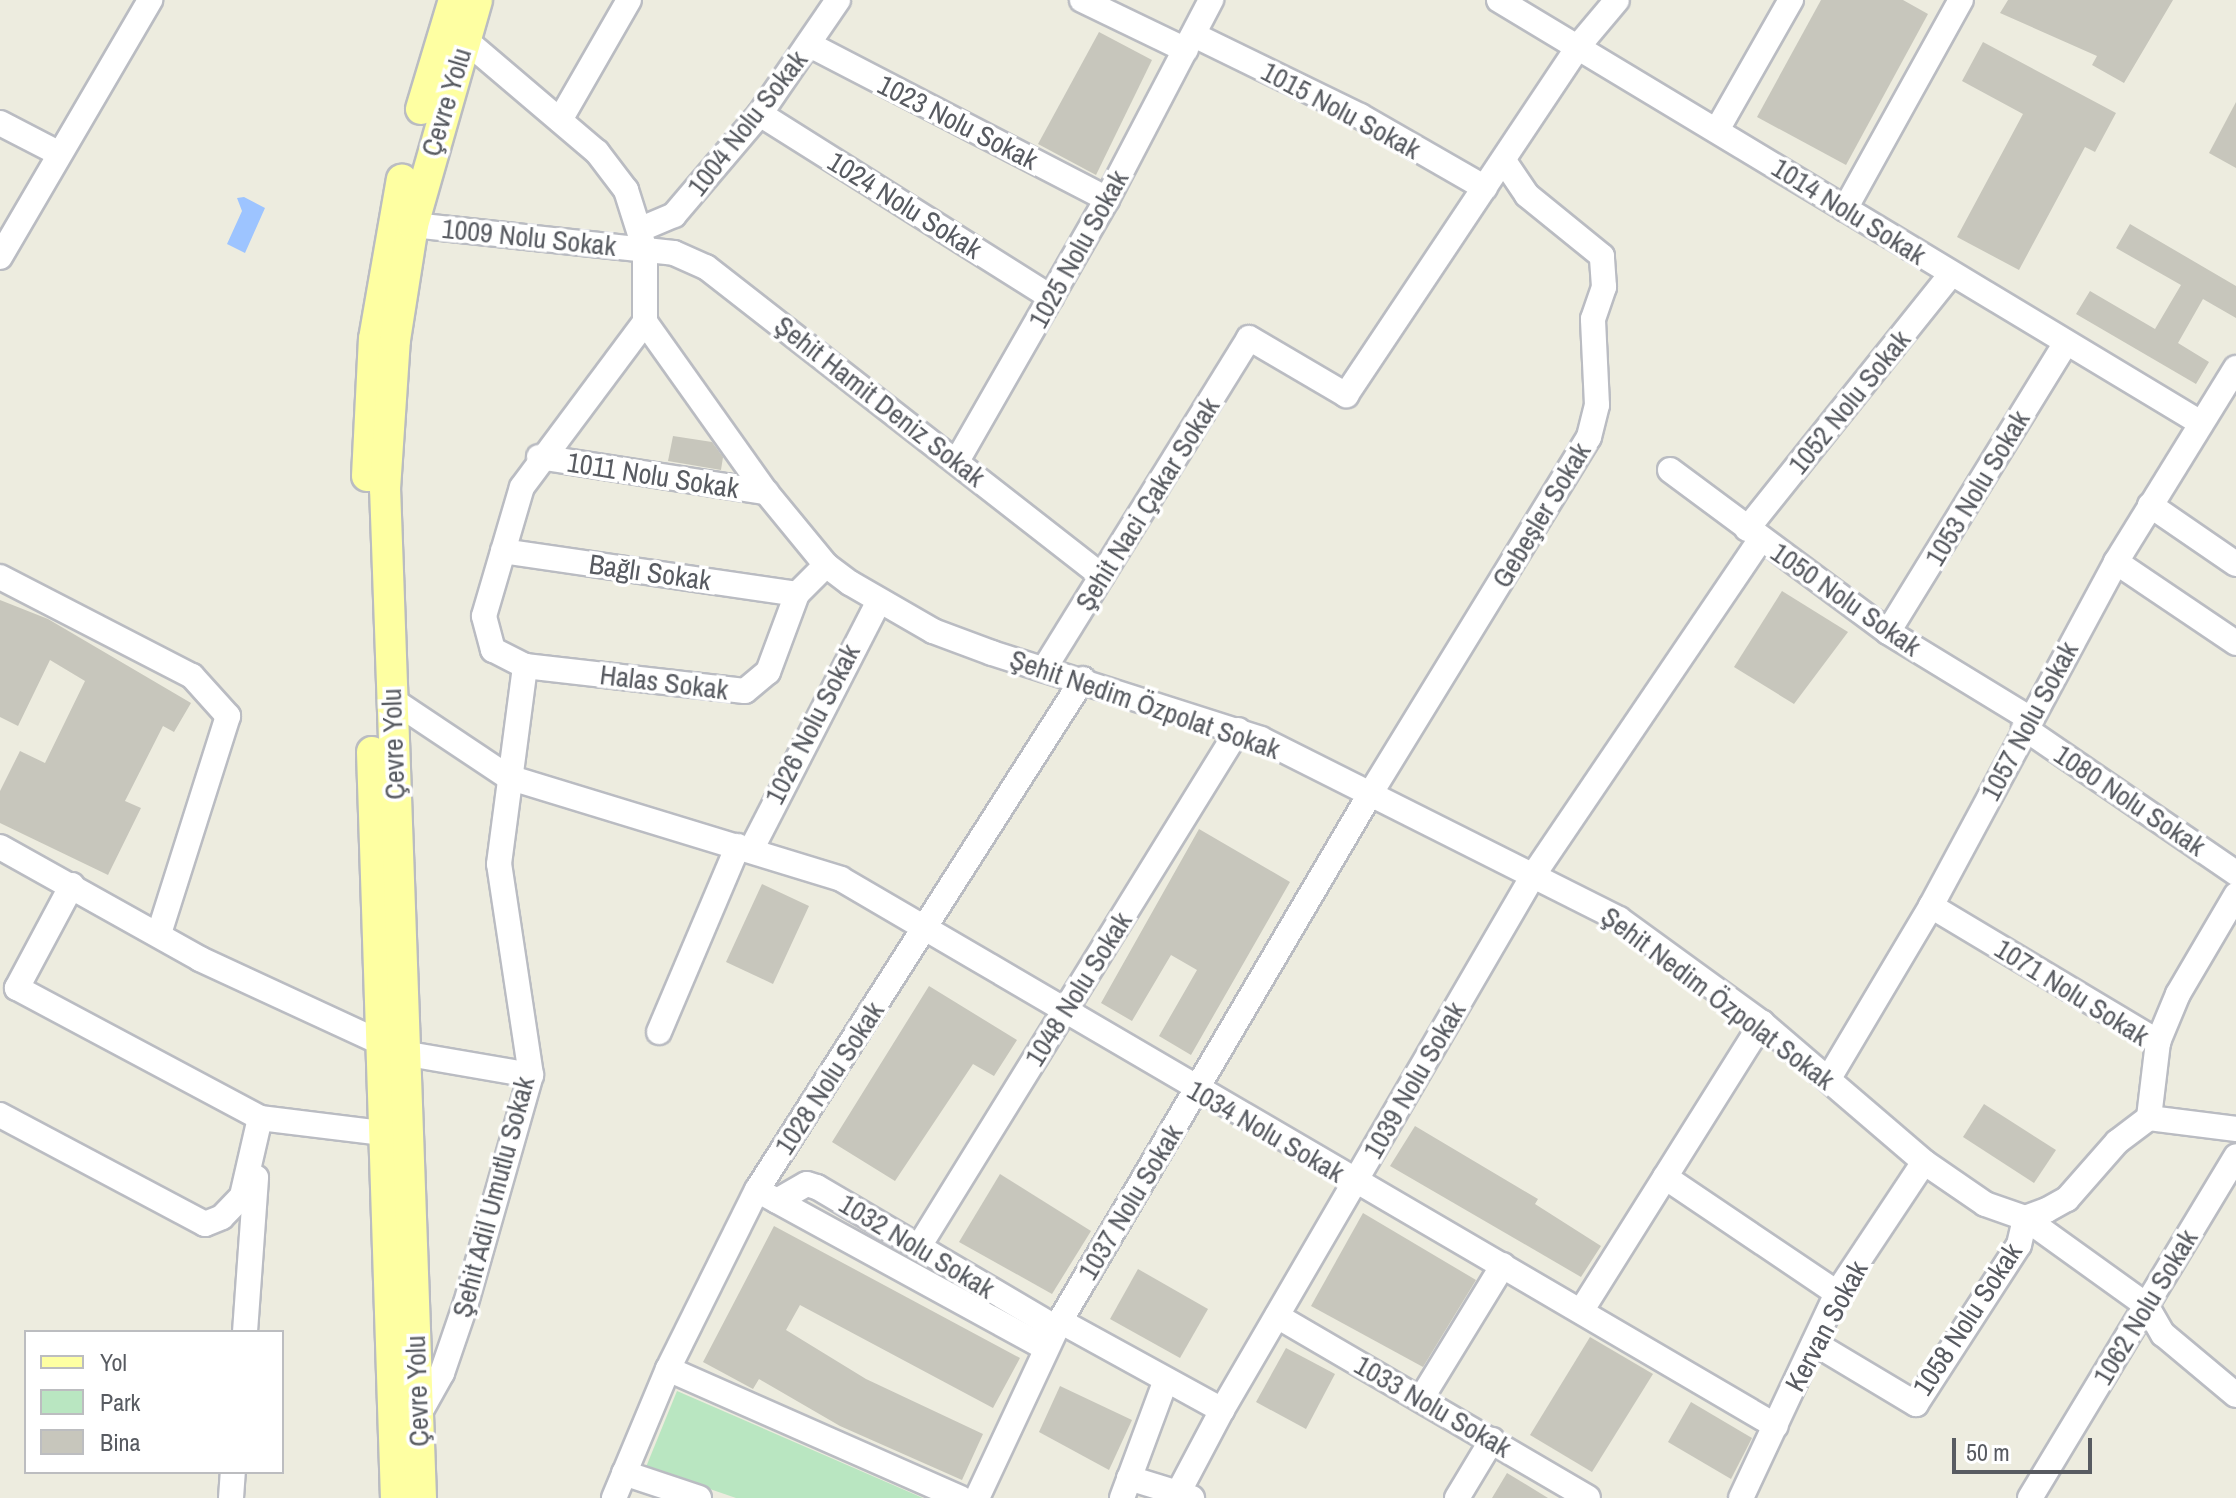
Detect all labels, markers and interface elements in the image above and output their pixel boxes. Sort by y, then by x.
street label: Çevre Yolu [414,44,478,160]
street label: 1004 Nolu Sokak [680,44,814,202]
street label: 1015 Nolu Sokak [1256,54,1426,166]
street label: 1023 Nolu Sokak [872,67,1044,177]
street label: 1024 Nolu Sokak [822,144,988,266]
street label: 1014 Nolu Sokak [1766,150,1932,272]
street label: 1025 Nolu Sokak [1021,164,1135,334]
street label: 1009 Nolu Sokak [440,211,618,263]
street label: Şehit Hamit Deniz Sokak [768,308,992,494]
street label: 1052 Nolu Sokak [1781,323,1917,481]
street label: Şehit Naci Çakar Sokak [1068,391,1226,617]
street label: 1053 Nolu Sokak [1918,404,2036,572]
street label: Gebeşler Sokak [1485,436,1597,594]
street label: 1011 Nolu Sokak [565,445,741,505]
street label: 1050 Nolu Sokak [1765,535,1927,663]
street label: Bağlı Sokak [587,547,713,597]
street label: 1057 Nolu Sokak [1973,636,2085,806]
street label: 1026 Nolu Sokak [757,638,867,810]
street label: Şehit Nedim Özpolat Sokak [1006,642,1284,766]
street label: Halas Sokak [598,657,730,707]
street label: Çevre Yolu [374,688,412,800]
street label: 1080 Nolu Sokak [2048,737,2212,863]
street label: Şehit Nedim Özpolat Sokak [1595,899,1841,1097]
street label: 1048 Nolu Sokak [1017,906,1139,1072]
street label: 1071 Nolu Sokak [1989,931,2155,1053]
street label: 1028 Nolu Sokak [767,996,891,1160]
street label: 1039 Nolu Sokak [1356,996,1472,1164]
street label: Şehit Adil Umutlu Sokak [445,1072,541,1322]
street label: 1034 Nolu Sokak [1182,1073,1350,1189]
street label: 1037 Nolu Sokak [1071,1118,1189,1286]
street label: 1032 Nolu Sokak [833,1187,1001,1305]
street label: 1062 Nolu Sokak [2086,1223,2204,1391]
street label: 1058 Nolu Sokak [1905,1237,2029,1401]
street label: Kervan Sokak [1778,1255,1874,1397]
legend [24,1330,284,1474]
street label: Çevre Yolu [398,1335,436,1447]
text: Yol [100,1346,127,1378]
street label: 1033 Nolu Sokak [1349,1348,1517,1464]
text: Park [100,1386,140,1418]
scale bar [1956,1422,2096,1472]
text: Bina [100,1426,141,1458]
text: 50 m [1966,1436,2010,1468]

